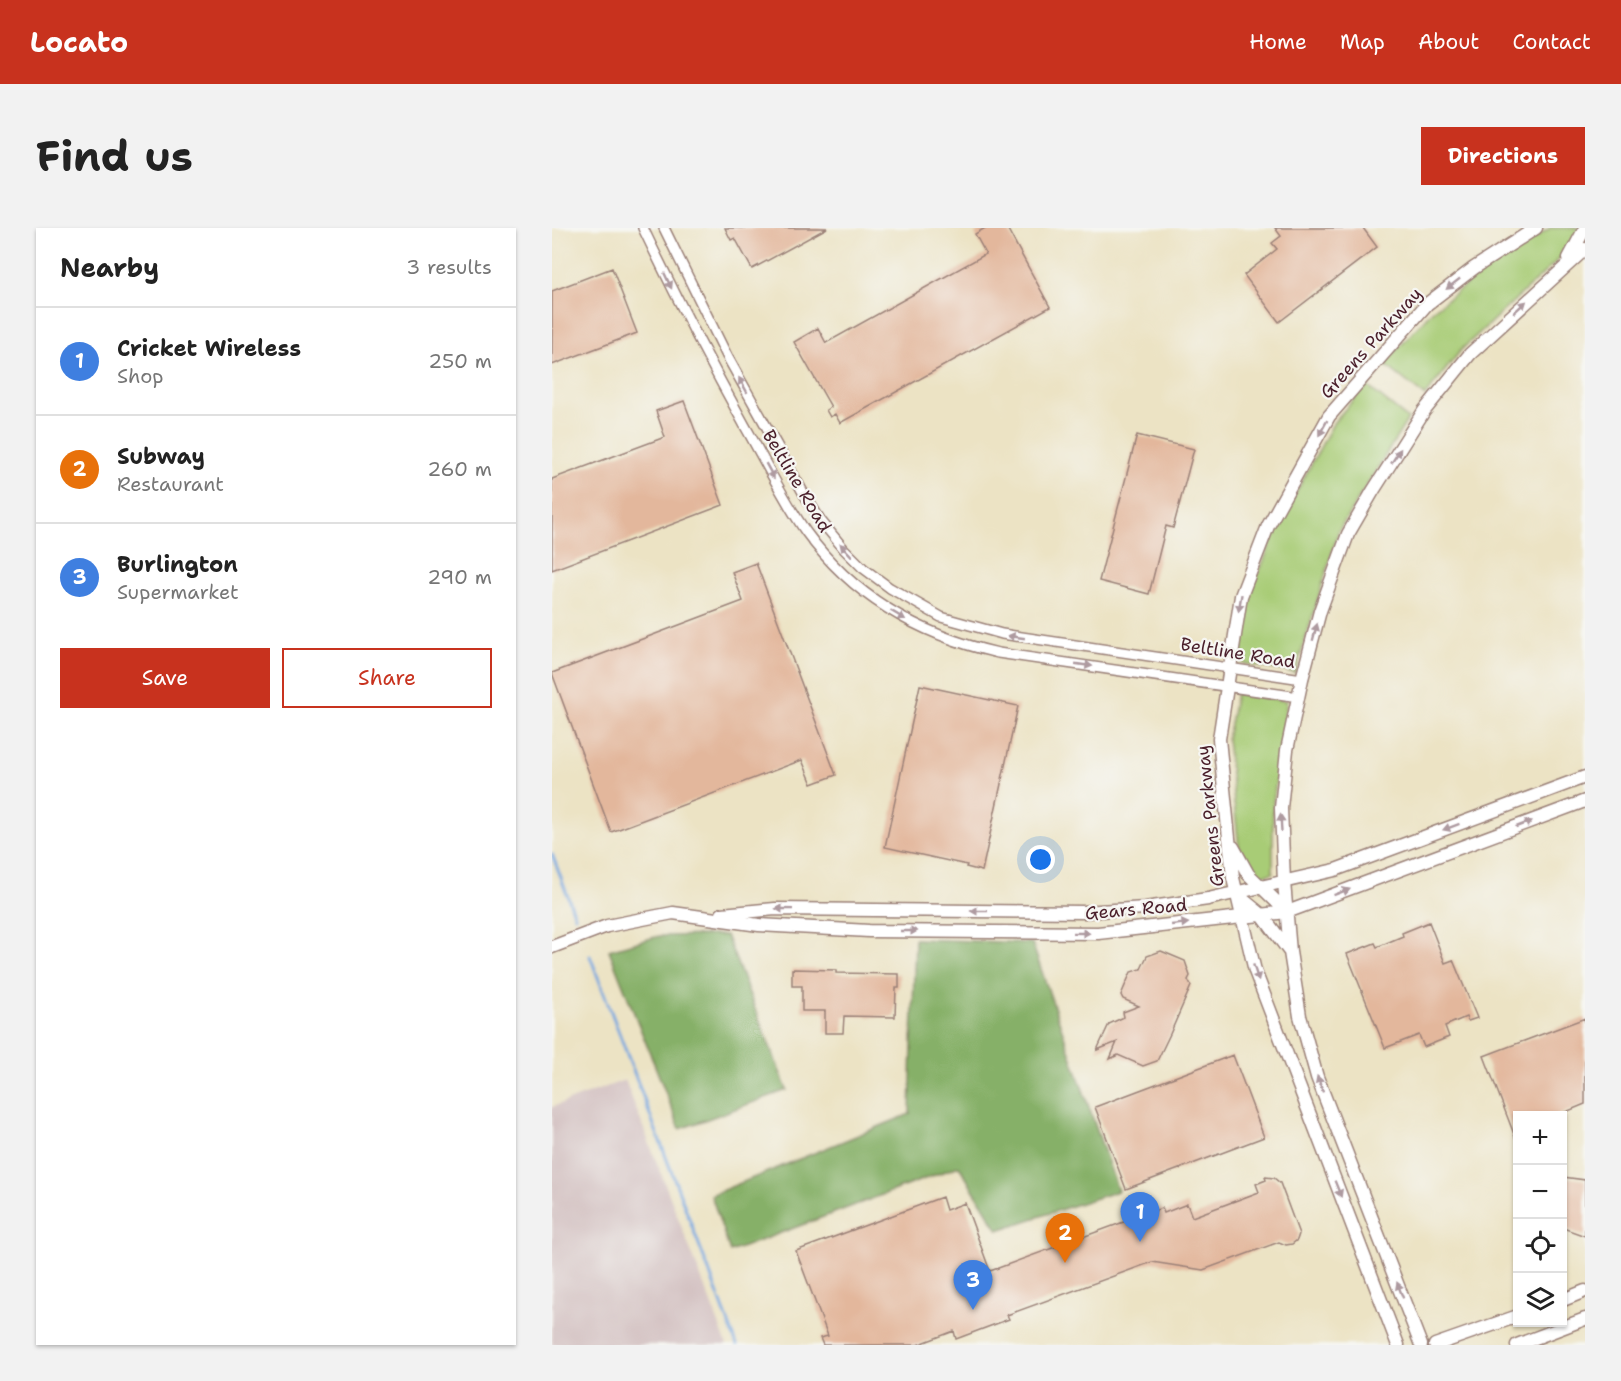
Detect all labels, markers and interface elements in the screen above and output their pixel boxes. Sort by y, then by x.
text: Locato [30,23,128,61]
text: Home [1249,28,1307,56]
text: Map [1340,28,1385,56]
text: About [1418,28,1479,56]
text: Contact [1512,28,1591,56]
button: Directions [1421,127,1585,185]
text: Find us [36,128,193,184]
text: Nearby [60,250,159,285]
text: 3 results [406,254,492,280]
one-way arrow [664,272,673,289]
one-way arrow [1446,278,1461,290]
street label: Greens Parkway [1315,282,1427,404]
one-way arrow [1512,301,1527,314]
text: Cricket Wireless [117,334,301,363]
text: 1 [75,348,84,374]
text: 250 m [428,348,492,374]
text: Shop [117,363,164,389]
one-way arrow [738,376,748,393]
one-way arrow [1317,420,1328,436]
street label: Beltline Road [757,425,837,537]
text: Subway [117,442,205,471]
one-way arrow [1390,447,1401,464]
text: 2 [73,456,87,482]
text: 260 m [427,456,492,482]
one-way arrow [765,463,775,480]
text: Restaurant [117,471,224,497]
one-way arrow [839,543,853,557]
text: Burlington [117,550,238,579]
text: 3 [73,564,87,590]
text: 290 m [427,564,492,590]
text: Supermarket [117,579,239,605]
one-way arrow [1235,594,1244,613]
one-way arrow [890,609,906,620]
one-way arrow [1310,622,1320,641]
one-way arrow [1006,632,1025,641]
street label: Beltline Road [1179,632,1297,674]
button: Save [60,648,270,708]
button: Share [282,648,492,708]
one-way arrow [1075,661,1094,670]
street label: Greens Parkway [1191,744,1229,888]
one-way arrow [1277,814,1286,833]
one-way arrow [1516,818,1534,828]
one-way arrow [1442,822,1460,832]
your location [1026,845,1055,874]
one-way arrow [1333,886,1351,896]
street label: Gears Road [1084,893,1188,925]
one-way arrow [775,905,794,914]
one-way arrow [970,906,989,916]
one-way arrow [1171,919,1190,928]
one-way arrow [900,926,919,936]
one-way arrow [1072,928,1091,937]
one-way arrow [1252,964,1262,982]
one-way arrow [1314,1075,1324,1093]
map controls [1513,1111,1567,1327]
button: + [1513,1111,1567,1165]
button: − [1513,1165,1567,1219]
one-way arrow [1334,1180,1343,1198]
pin: 1 [1120,1192,1160,1242]
pin: 2 [1046,1214,1084,1263]
button: locate [1513,1219,1567,1273]
pin: 3 [954,1260,992,1310]
button: layers [1513,1273,1567,1327]
one-way arrow [1395,1281,1405,1299]

